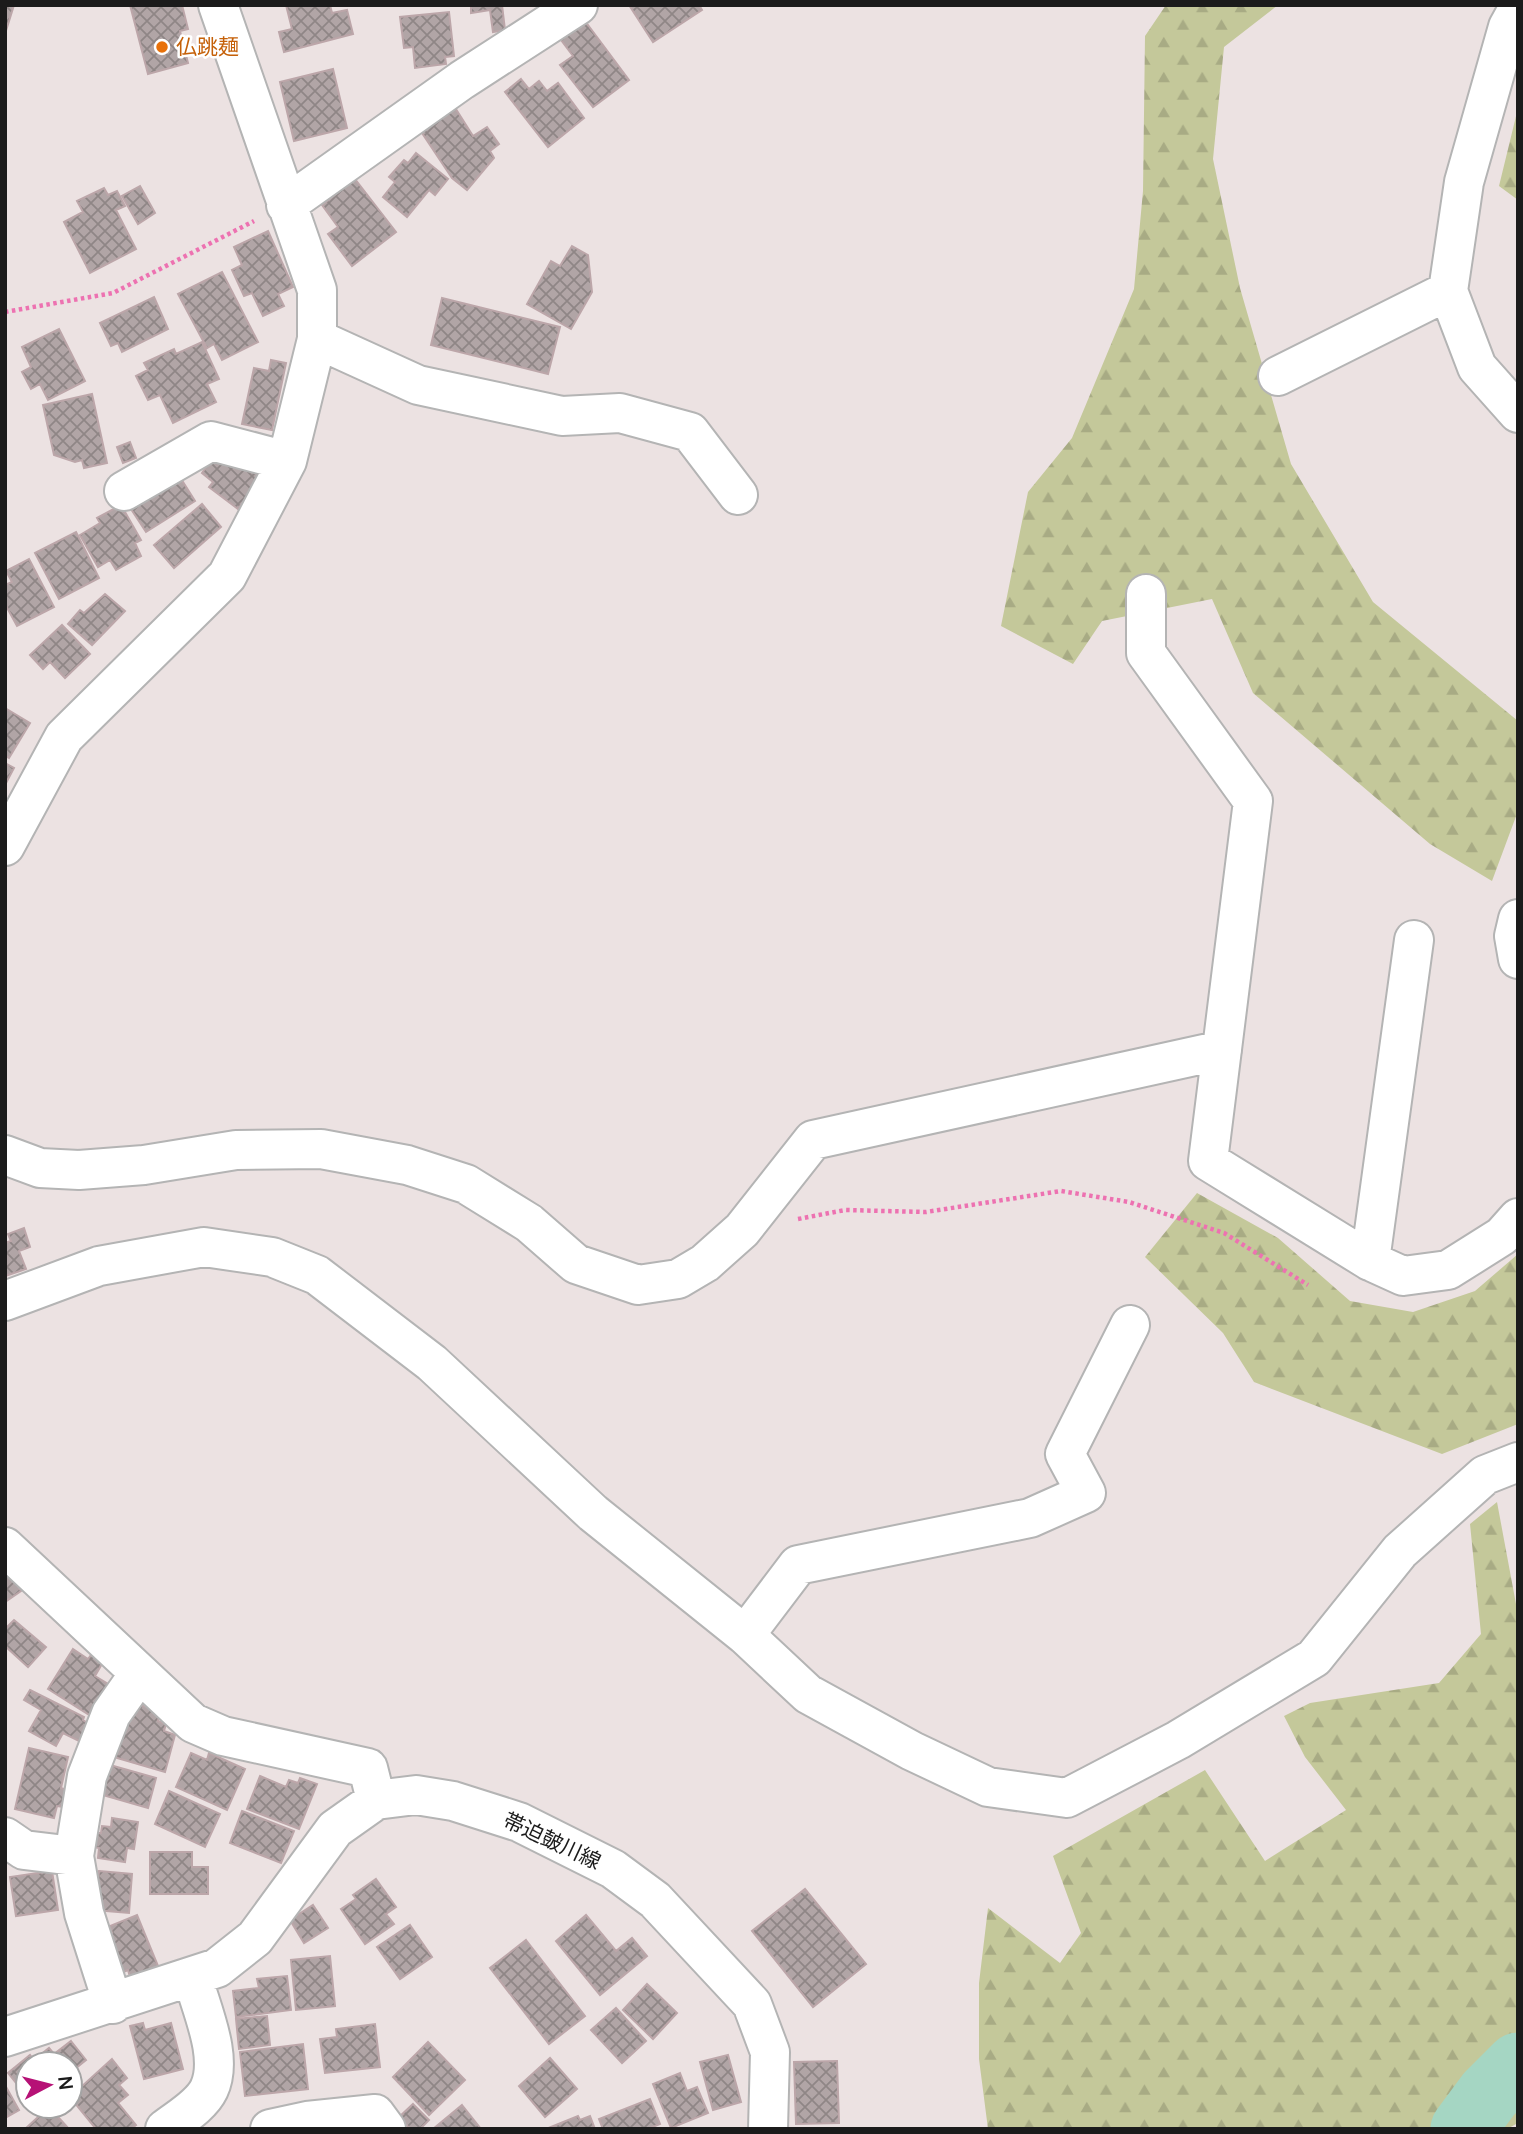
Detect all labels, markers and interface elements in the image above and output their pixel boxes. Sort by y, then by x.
place label: 仏跳麺 [176,32,239,60]
marker: 仏跳麺 [154,39,170,55]
street label: 帯迫皷川線 [499,1805,606,1875]
north arrow [14,2050,84,2120]
text: N [52,2075,80,2091]

